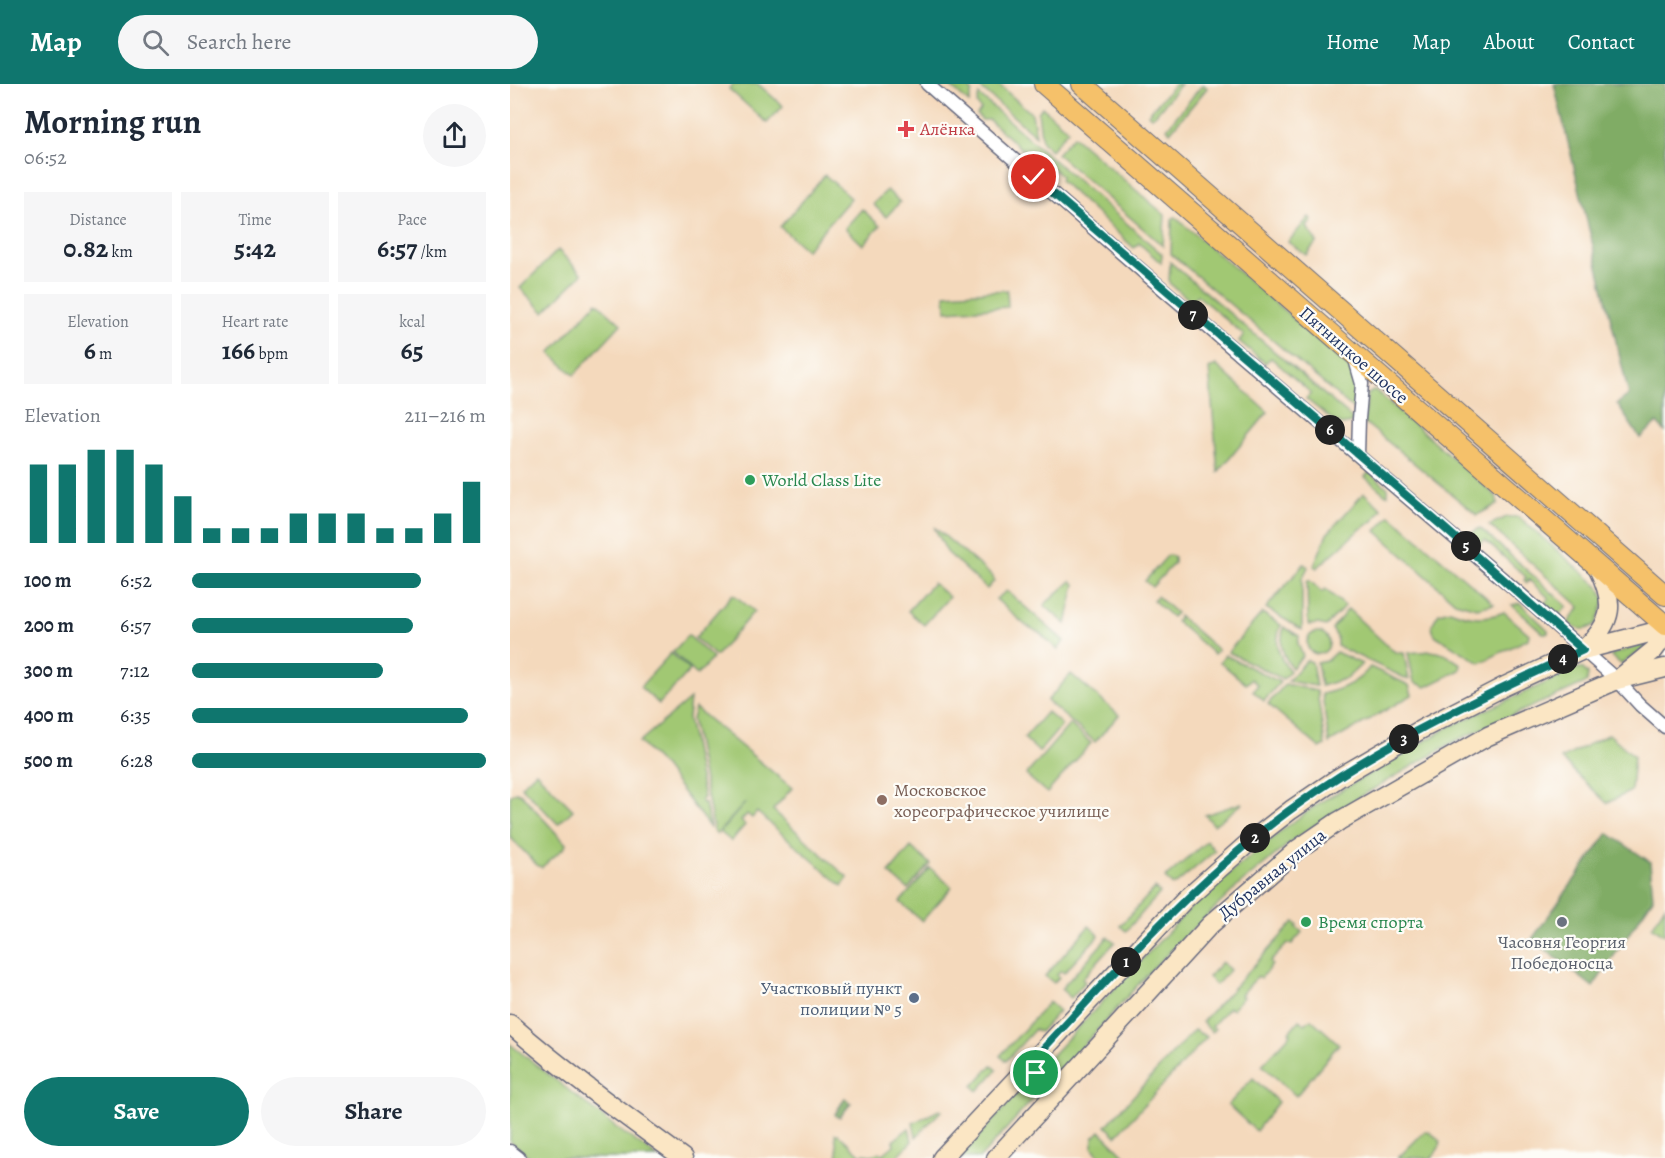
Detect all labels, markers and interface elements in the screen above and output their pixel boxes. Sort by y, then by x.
search box [118,15,538,69]
text: Map [30,23,82,61]
icon: search [139,26,172,59]
text: Search here [187,27,291,57]
text: Home [1326,28,1379,56]
text: Map [1412,28,1450,56]
text: About [1483,28,1535,56]
text: Contact [1568,28,1635,56]
text: Morning run [24,99,201,144]
button: share [423,104,486,167]
place label: Алёнка [919,117,976,141]
marker: Алёнка [897,120,915,138]
text: 06:52 [24,144,67,171]
pin [1008,151,1059,202]
icon: check [1017,160,1050,193]
text: Distance [69,209,127,231]
text: Time [238,209,272,231]
text: Pace [397,209,427,231]
text: 0.82 [63,231,108,266]
text: 5:42 [234,231,276,266]
text: 6:57 [377,231,417,266]
text: km [108,241,133,263]
text: /km [417,241,447,263]
pin: 7 [1178,300,1208,330]
street label: Пятницкое шоссе [1294,301,1414,409]
text: 7 [1190,304,1196,326]
text: Elevation [67,311,129,333]
text: Heart rate [222,311,288,333]
text: kcal [399,311,425,333]
text: 6 [84,333,96,368]
text: 166 [222,333,255,368]
text: 65 [400,333,424,368]
text: m [96,343,112,365]
text: bpm [255,343,288,365]
text: Elevation [24,402,101,429]
text: 211–216 m [404,402,486,429]
pin: 6 [1315,415,1345,445]
text: 6 [1326,419,1334,441]
place label: World Class Lite [761,468,881,492]
marker: World Class Lite [743,473,757,487]
pin: 5 [1451,531,1481,561]
text: 5 [1463,535,1469,557]
text: 100 m [24,567,72,594]
text: 6:52 [120,567,152,594]
text: 200 m [24,612,74,639]
text: 6:57 [120,612,151,639]
pin: 4 [1548,644,1578,674]
text: 4 [1559,648,1567,670]
text: 300 m [24,657,73,684]
text: 7:12 [120,657,150,684]
text: 400 m [24,702,74,729]
text: 6:35 [120,702,151,729]
pin: 3 [1389,724,1419,754]
text: 3 [1401,728,1407,750]
text: 500 m [24,747,73,774]
text: 6:28 [120,747,153,774]
place label: Московское хореографическое училище [894,778,1109,823]
marker: Московское хореографическое училище [875,793,889,807]
street label: Дубравная улица [1213,823,1332,925]
pin: 2 [1240,823,1270,853]
text: 2 [1251,827,1259,849]
place label: Время спорта [1318,910,1424,934]
marker: Время спорта [1299,915,1313,929]
marker: Часовня Георгия Победоносца [1555,915,1569,929]
place label: Часовня Георгия Победоносца [1498,930,1626,975]
pin: 1 [1111,947,1141,977]
text: 1 [1123,951,1129,973]
place label: Участковый пункт полиции № 5 [761,976,902,1021]
marker: Участковый пункт полиции № 5 [907,991,921,1005]
pin [1010,1047,1061,1098]
icon: arrive [1019,1056,1052,1089]
button: Save [24,1077,249,1146]
button: Share [261,1077,486,1146]

